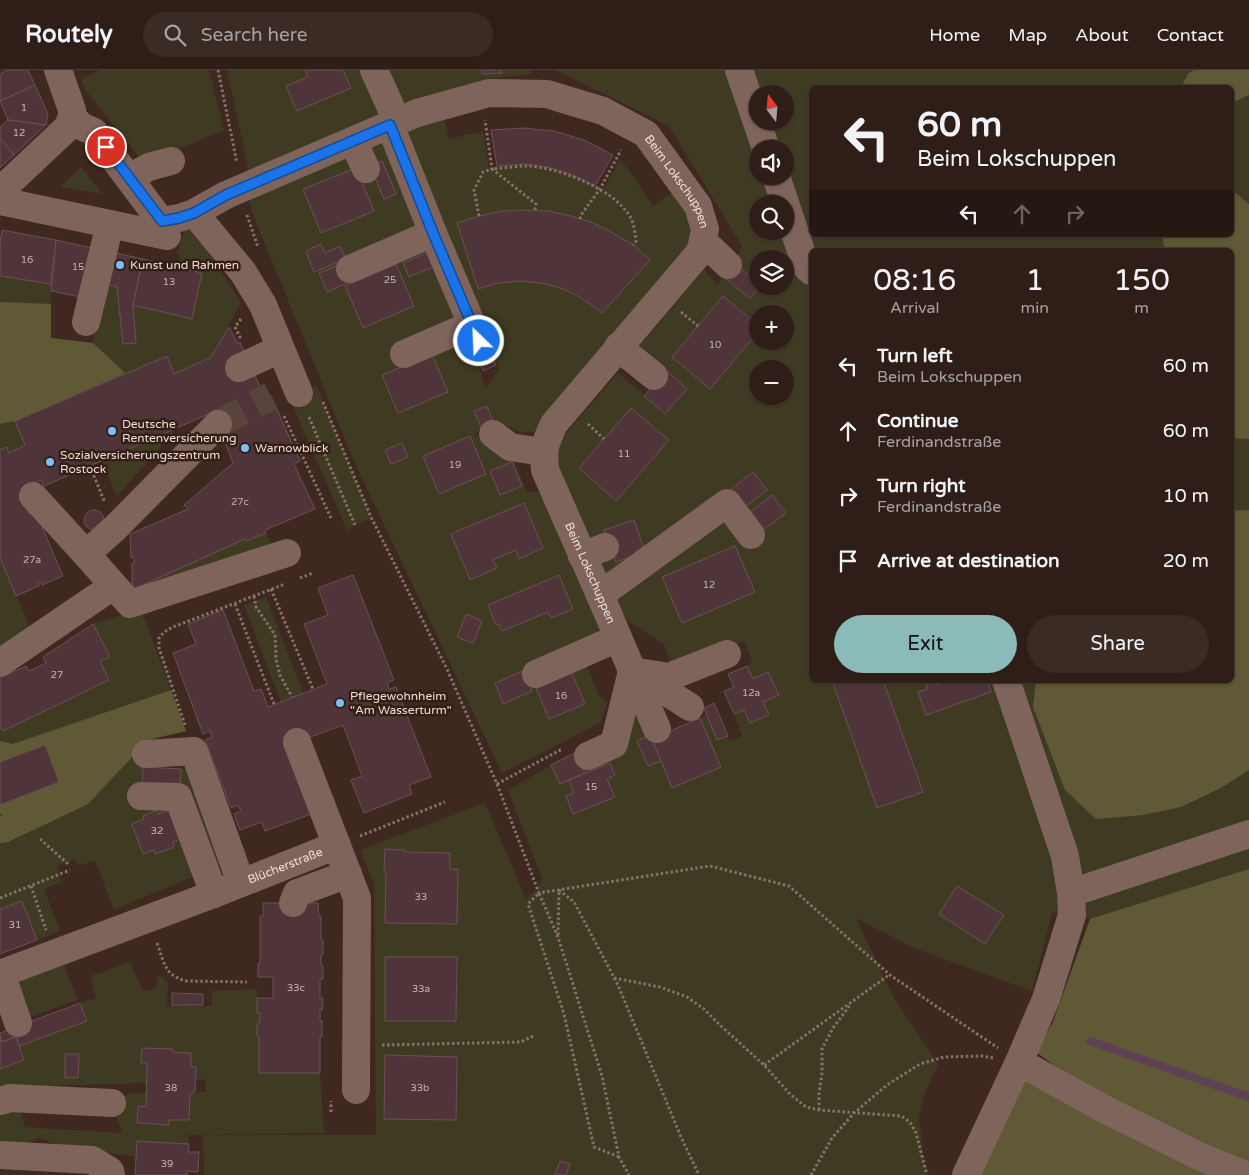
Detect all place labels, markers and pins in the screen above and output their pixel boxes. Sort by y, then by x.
pin [85,126,127,168]
place label: Kunst und Rahmen [130,258,239,272]
marker: Kunst und Rahmen [114,259,126,271]
place label: Deutsche Rentenversicherung [122,417,237,445]
marker: Deutsche Rentenversicherung [106,425,118,437]
place label: Warnowblick [255,441,329,455]
marker: Warnowblick [239,442,251,454]
place label: Sozialversicherungszentrum Rostock [60,448,220,476]
marker: Sozialversicherungszentrum Rostock [44,456,56,468]
place label: Pflegewohnheim "Am Wasserturm" [350,689,452,717]
marker: Pflegewohnheim "Am Wasserturm" [334,697,346,709]

